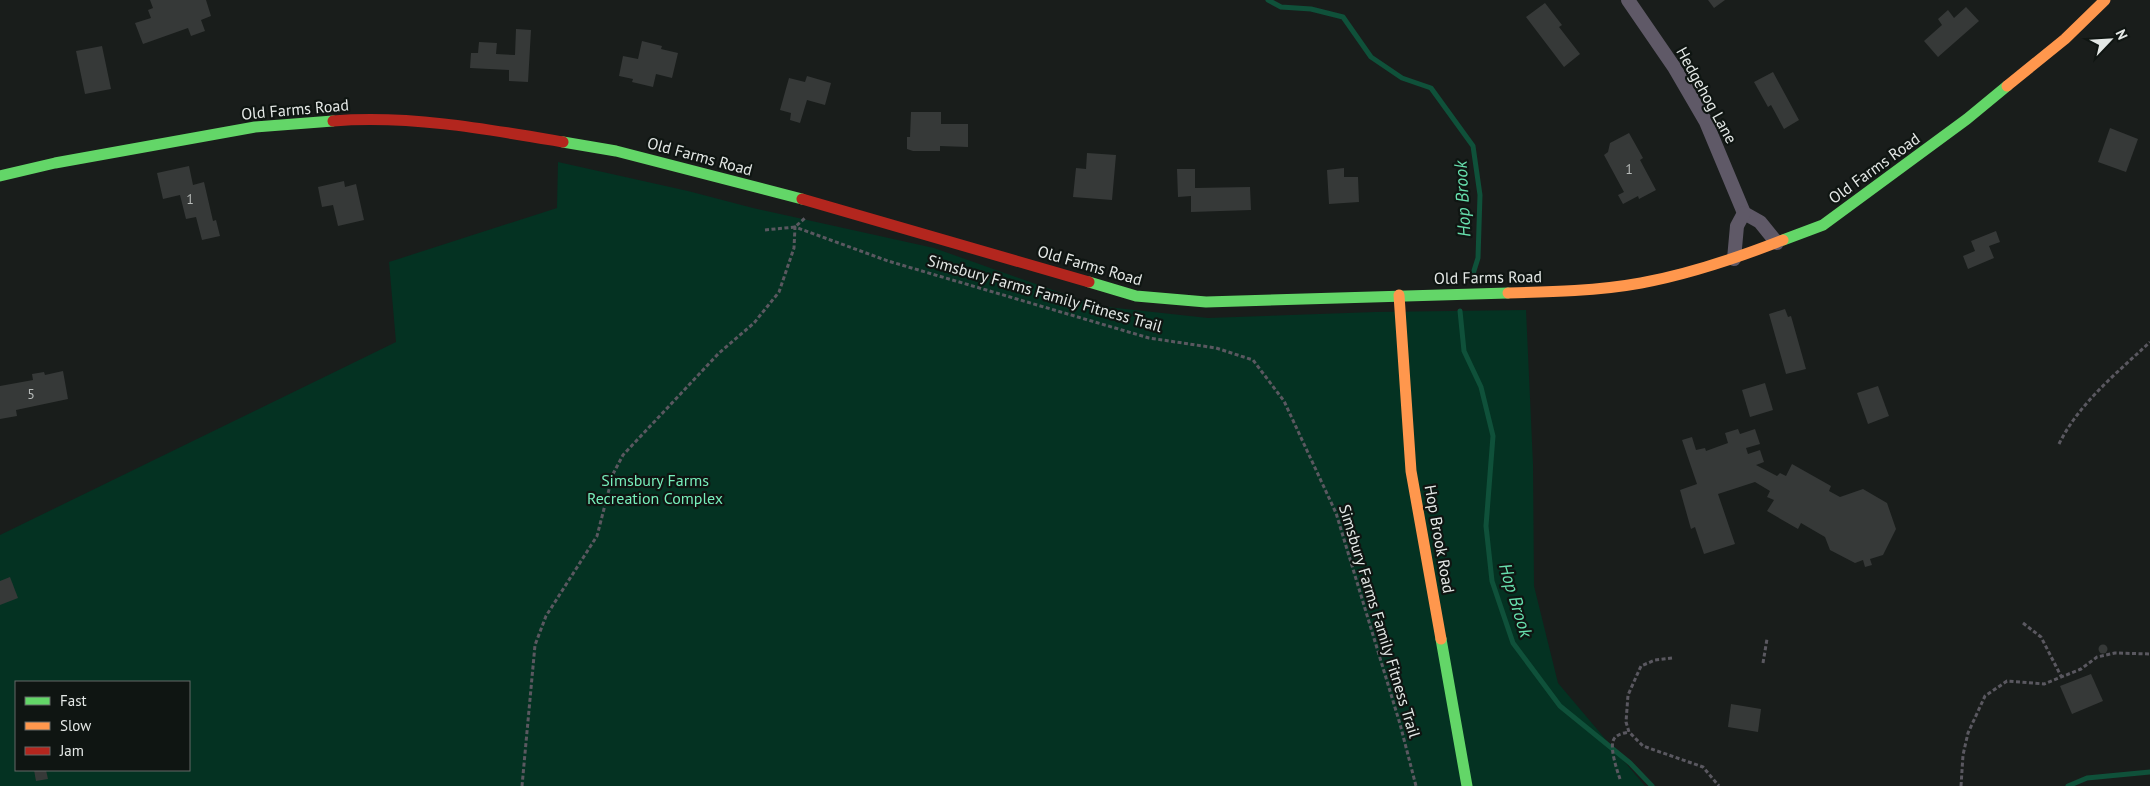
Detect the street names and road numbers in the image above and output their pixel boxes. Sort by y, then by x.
street label: Hedgehog Lane [1672,43,1742,147]
street label: Old Farms Road [240,94,350,124]
street label: Old Farms Road [1824,128,1924,208]
street label: Old Farms Road [645,132,755,180]
street label: Old Farms Road [1035,240,1145,290]
street label: Simsbury Farms Family Fitness Trail [925,250,1165,336]
street label: Old Farms Road [1434,266,1542,288]
street label: Hop Brook Road [1421,483,1459,595]
street label: Simsbury Farms Family Fitness Trail [1335,502,1425,740]

